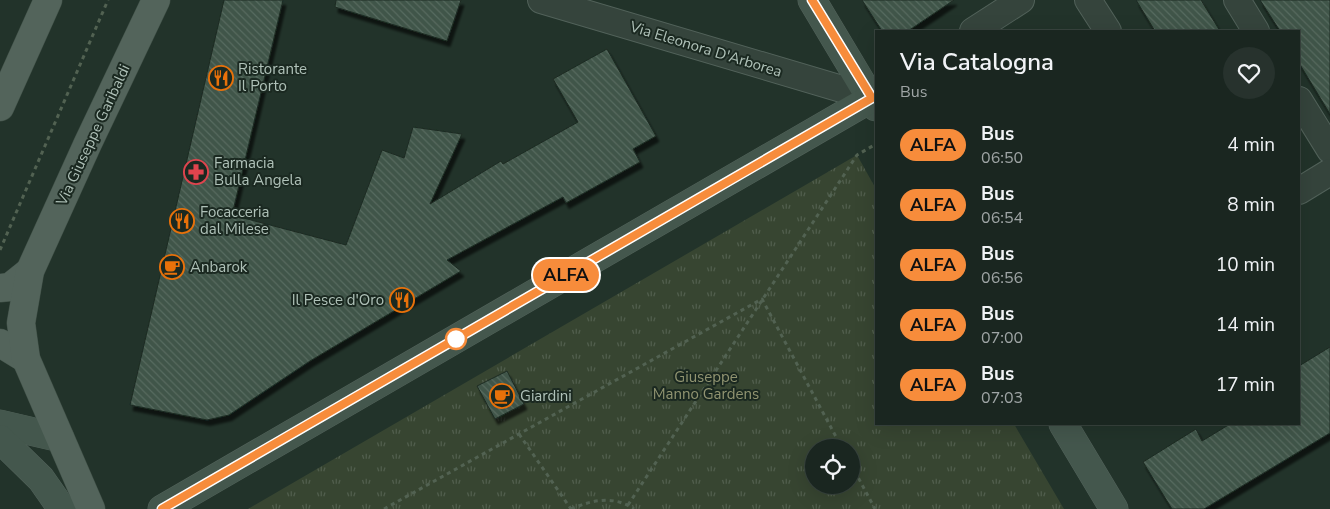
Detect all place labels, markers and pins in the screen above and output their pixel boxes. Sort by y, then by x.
place label: Ristorante Il Porto [238,59,307,96]
restaurant icon: Ristorante Il Porto [208,65,234,91]
place label: Farmacia Bulla Angela [214,153,302,190]
pharmacy icon: Farmacia Bulla Angela [183,159,209,185]
place label: Focacceria dal Milese [200,202,269,239]
restaurant icon: Focacceria dal Milese [169,208,195,234]
cafe icon: Anbarok [159,254,185,280]
place label: Anbarok [190,257,248,277]
restaurant icon: Il Pesce d'Oro [389,287,415,313]
place label: Il Pesce d'Oro [292,290,384,310]
unlabelled marker [445,328,467,350]
cafe icon: Giardini [489,383,515,409]
place label: Giardini [520,386,572,406]

